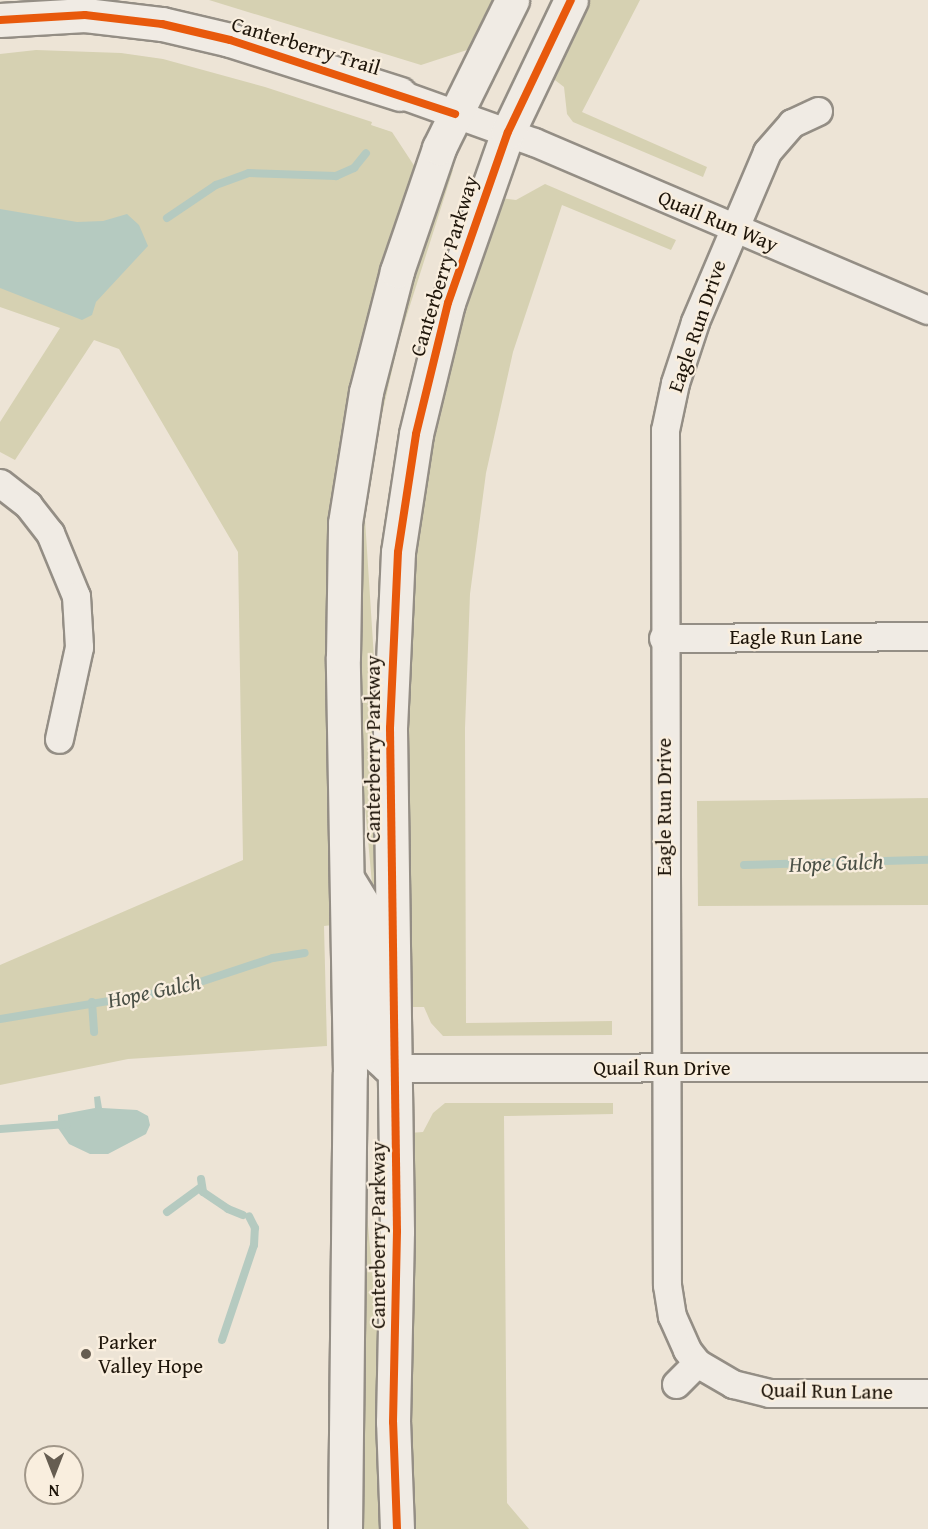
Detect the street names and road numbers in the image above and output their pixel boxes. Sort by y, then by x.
street label: Canterberry Trail [229,11,383,81]
street label: Canterberry Parkway [405,173,483,359]
street label: Quail Run Way [654,184,782,258]
street label: Eagle Run Drive [663,256,731,396]
street label: Eagle Run Lane [729,624,863,650]
street label: Canterberry Parkway [360,655,386,843]
street label: Eagle Run Drive [651,738,677,876]
street label: Quail Run Drive [593,1055,731,1081]
street label: Canterberry Parkway [365,1141,391,1329]
street label: Quail Run Lane [761,1377,893,1405]

